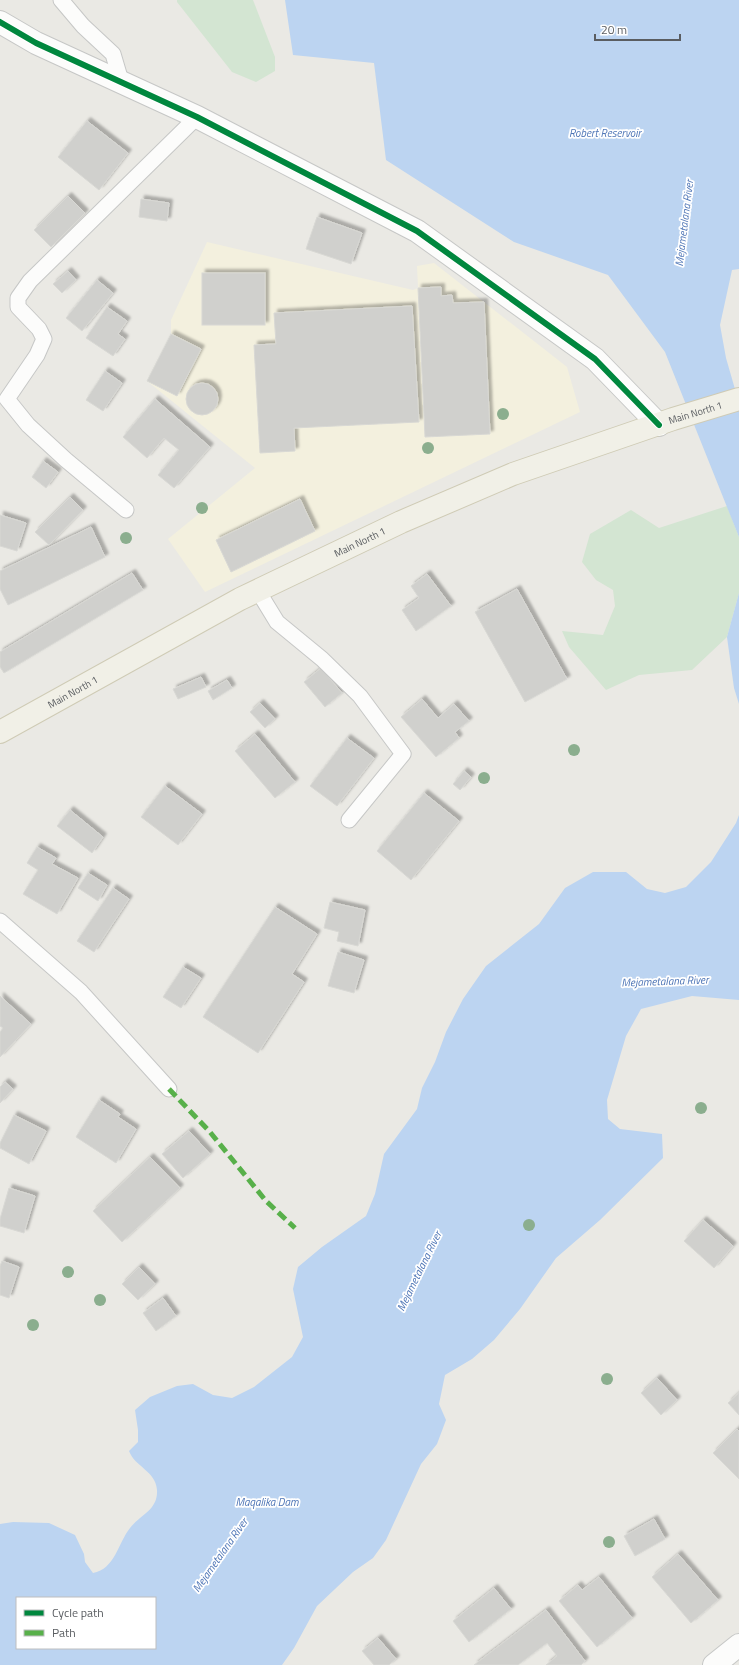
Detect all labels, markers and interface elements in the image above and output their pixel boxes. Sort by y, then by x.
scale bar [595,16,680,42]
text: 20 m [601,20,627,39]
water label: Robert Reservoir [569,125,643,141]
water label: Mejametalana River [671,177,697,267]
street label: Main North 1 [666,397,724,428]
street label: Main North 1 [331,523,388,560]
street label: Main North 1 [45,672,100,712]
water label: Mejametalana River [621,971,710,991]
water label: Mejametalana River [393,1227,446,1314]
water label: Maqalika Dam [236,1494,299,1510]
water label: Mejametalana River [188,1513,252,1595]
legend [16,1597,156,1649]
text: Cycle path [52,1603,104,1622]
text: Path [52,1623,76,1642]

